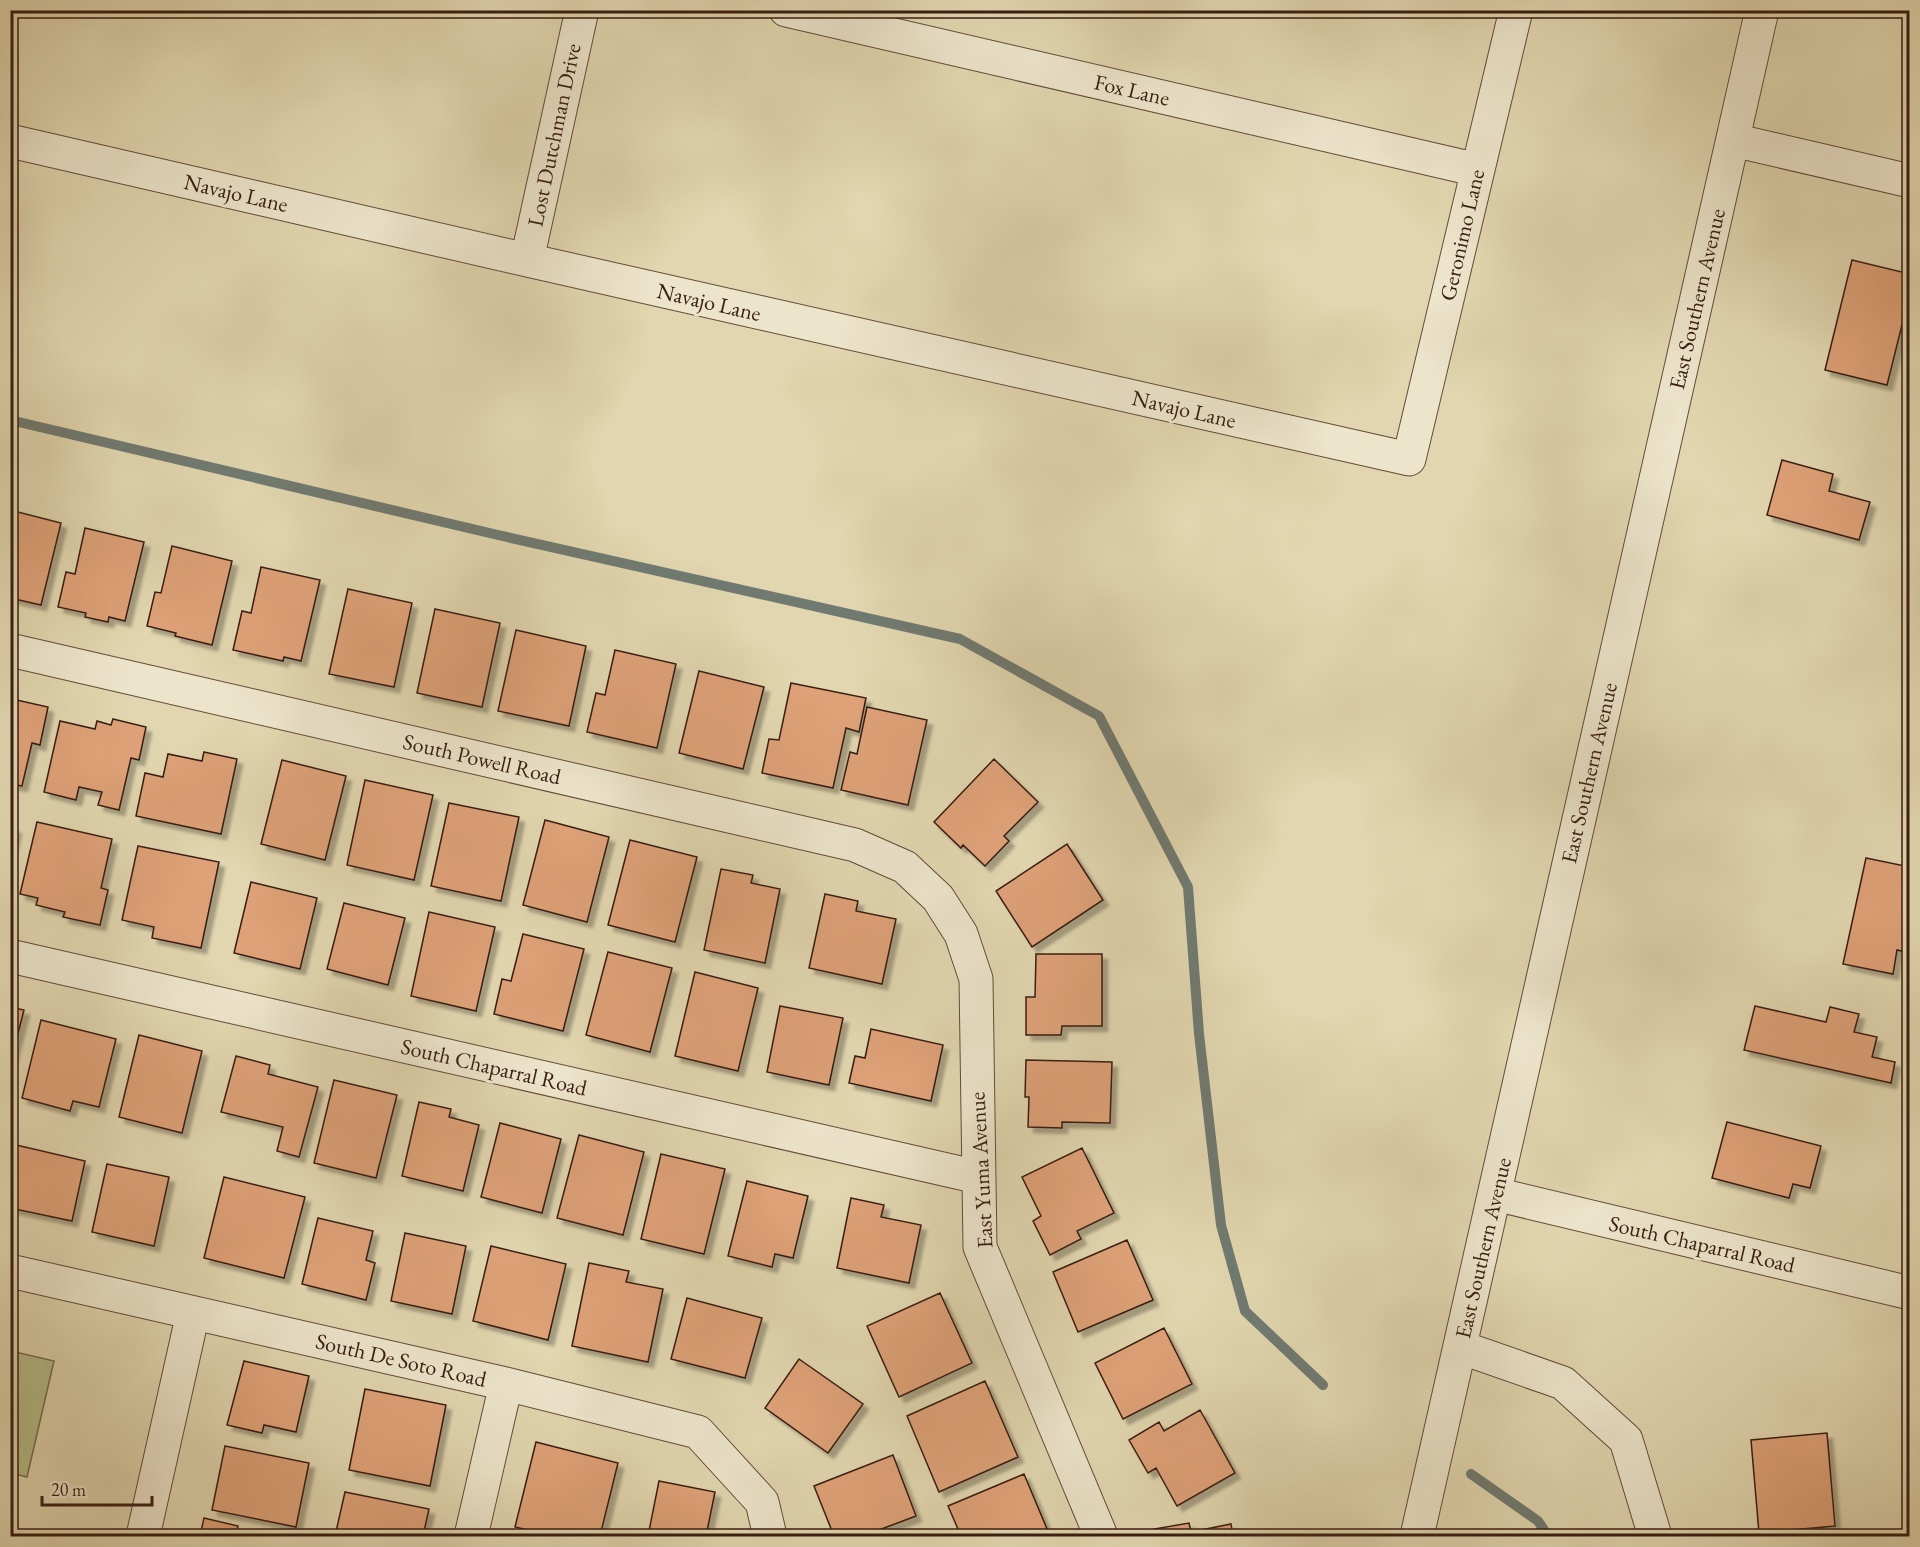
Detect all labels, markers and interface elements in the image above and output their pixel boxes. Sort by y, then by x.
street label: Lost Dutchman Drive [520,40,588,229]
street label: Fox Lane [1092,67,1173,113]
street label: Geronimo Lane [1433,166,1491,304]
street label: Navajo Lane [181,167,291,219]
street label: East Southern Avenue [1662,205,1732,392]
street label: Navajo Lane [654,276,764,328]
street label: Navajo Lane [1129,383,1239,435]
street label: East Southern Avenue [1554,679,1624,866]
street label: South Powell Road [400,727,565,791]
street label: South Chaparral Road [398,1031,591,1103]
street label: East Yuma Avenue [962,1091,1000,1249]
street label: East Southern Avenue [1448,1154,1518,1341]
street label: South Chaparral Road [1606,1208,1799,1280]
street label: South De Soto Road [313,1326,490,1394]
scale bar [42,1469,152,1507]
text: 20 m [51,1478,86,1501]

